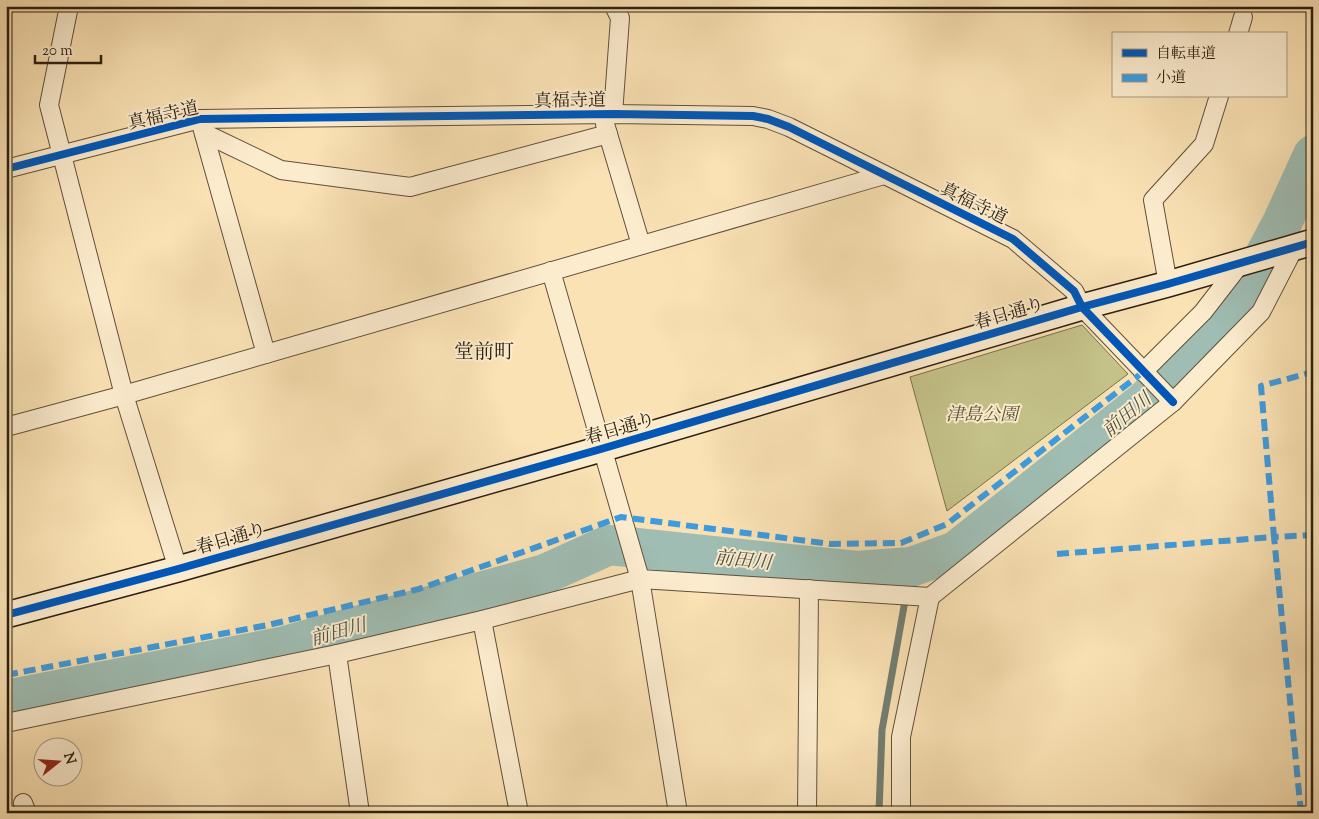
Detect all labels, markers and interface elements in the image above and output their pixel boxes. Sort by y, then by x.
scale bar [35,32,101,64]
legend [1112,32,1286,98]
text: 20 m [42,41,73,62]
text: 自転車道 [1156,44,1216,65]
text: 小道 [1156,68,1186,89]
street label: 真福寺道 [534,88,606,116]
street label: 真福寺道 [125,96,201,138]
street label: 真福寺道 [935,177,1011,232]
street label: 春日通り [971,293,1048,337]
district label: 堂前町 [454,339,514,368]
water label: 前田川 [1097,386,1160,445]
park label: 津島公園 [946,403,1021,429]
street label: 春日通り [582,408,659,452]
street label: 春日通り [193,518,270,562]
water label: 前田川 [713,545,774,578]
water label: 前田川 [308,612,372,654]
north arrow [32,736,82,786]
text: N [57,751,80,767]

